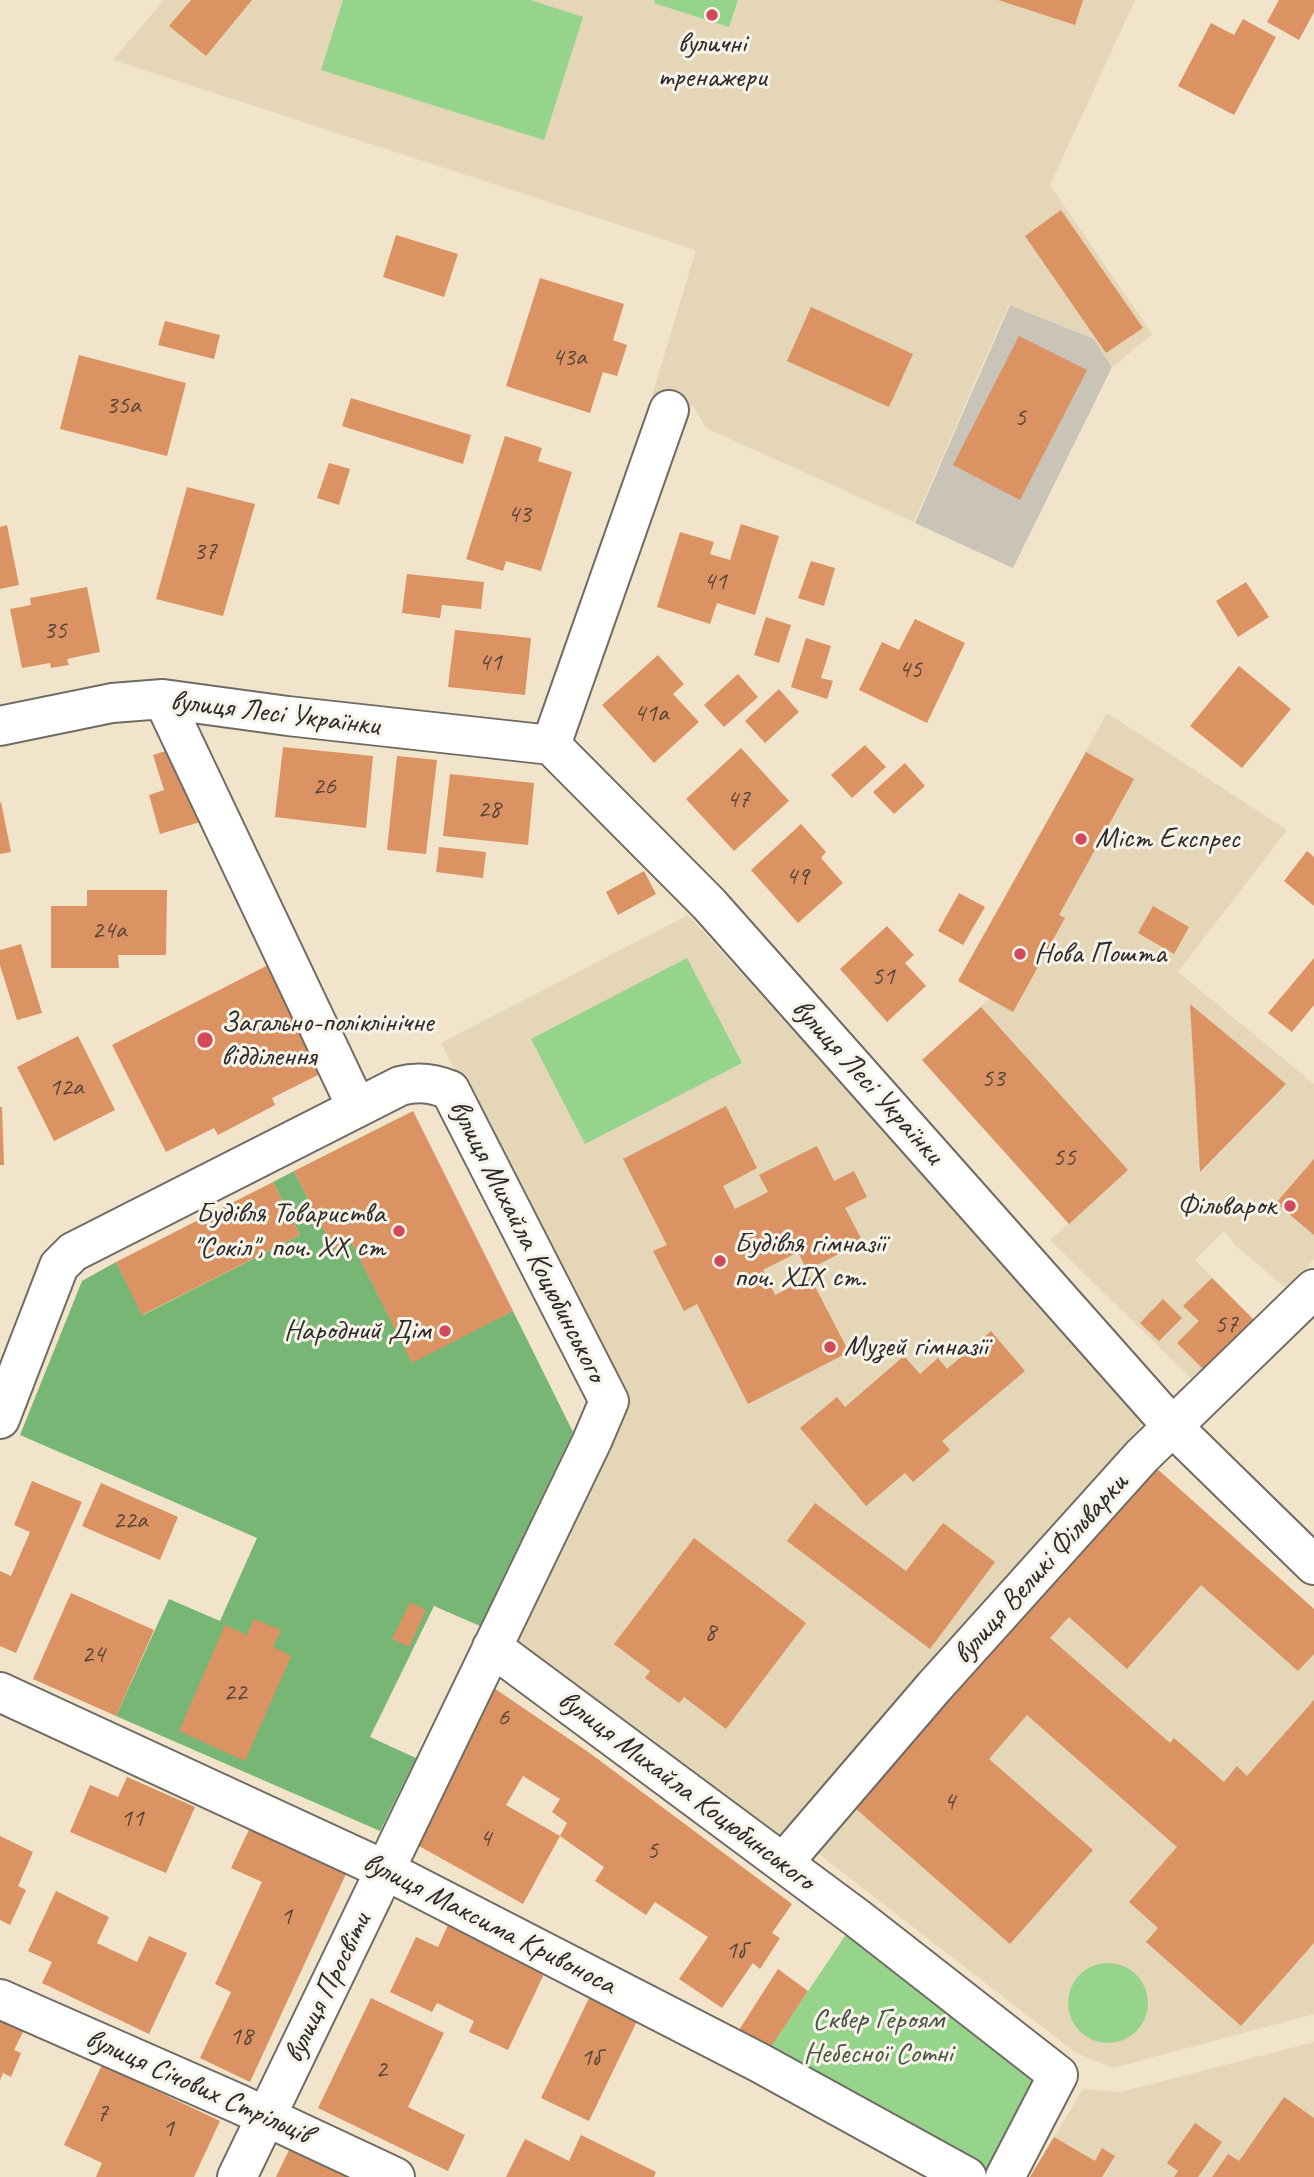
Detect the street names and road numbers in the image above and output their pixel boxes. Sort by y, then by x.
street label: вулиця Лесі Українки [168,683,382,745]
street label: вулиця Лесі Українки [783,992,951,1172]
street label: вулиця Михайла Коцюбинського [440,1094,614,1388]
street label: вулиця Великі Фільварки [946,1466,1136,1672]
street label: вулиця Михайла Коцюбинського [550,1683,822,1899]
street label: вулиця Максима Кривоноса [357,1845,621,2003]
street label: вулиця Просвіти [276,1907,380,2069]
street label: вулиця Січових Стрільців [80,2021,316,2153]

